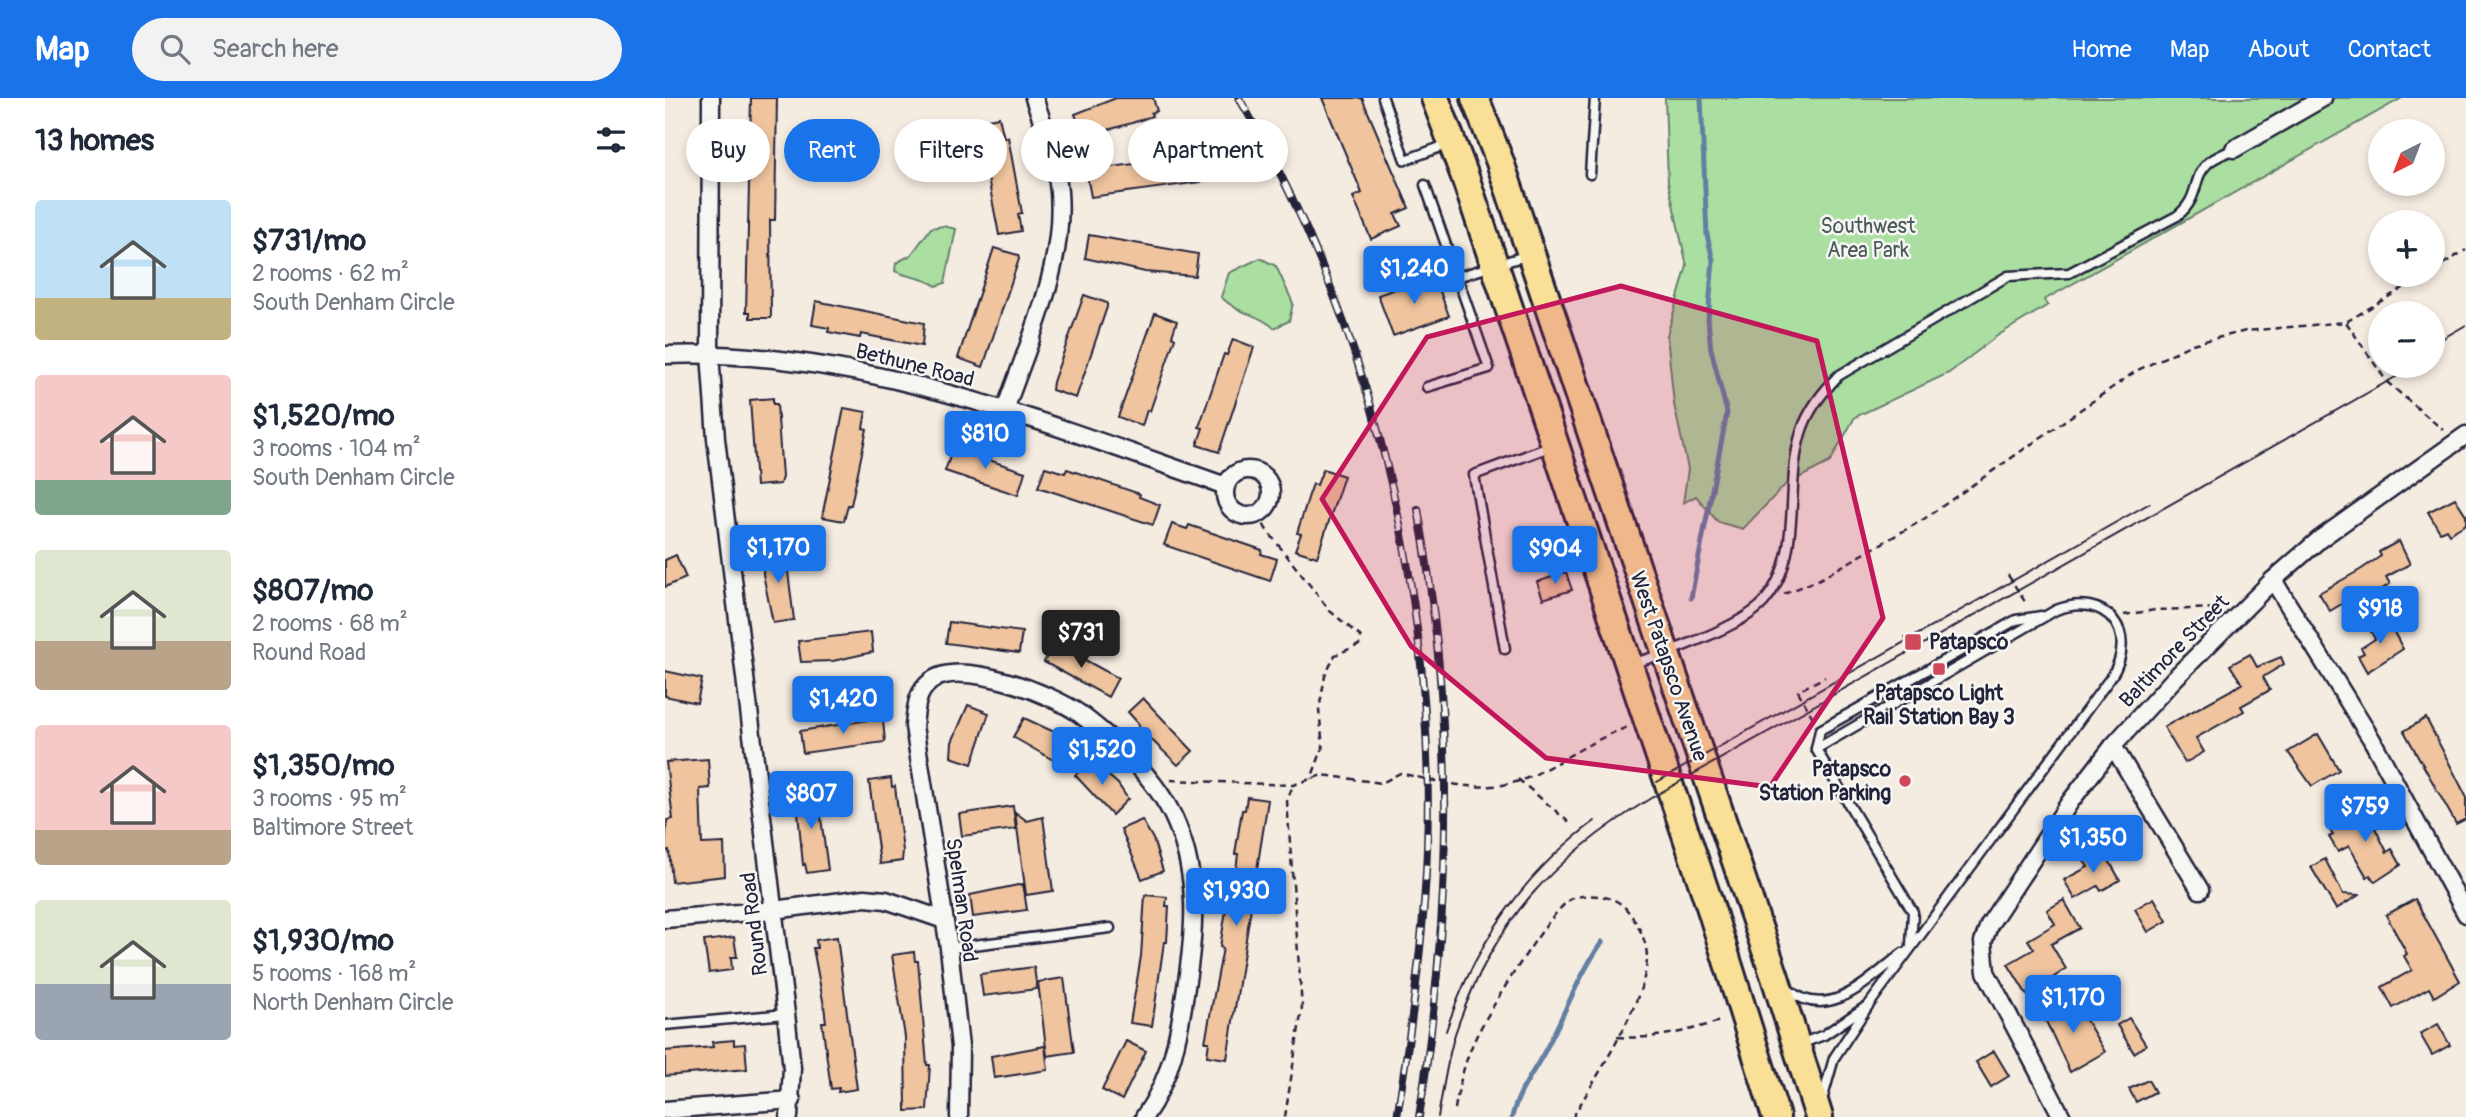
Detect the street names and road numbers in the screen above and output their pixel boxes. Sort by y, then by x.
street label: Bethune Road [853,338,977,393]
street label: West Patapsco Avenue [1623,568,1714,765]
street label: Baltimore Street [2114,589,2236,714]
street label: Spelman Road [939,836,984,964]
street label: Round Road [735,871,774,977]

